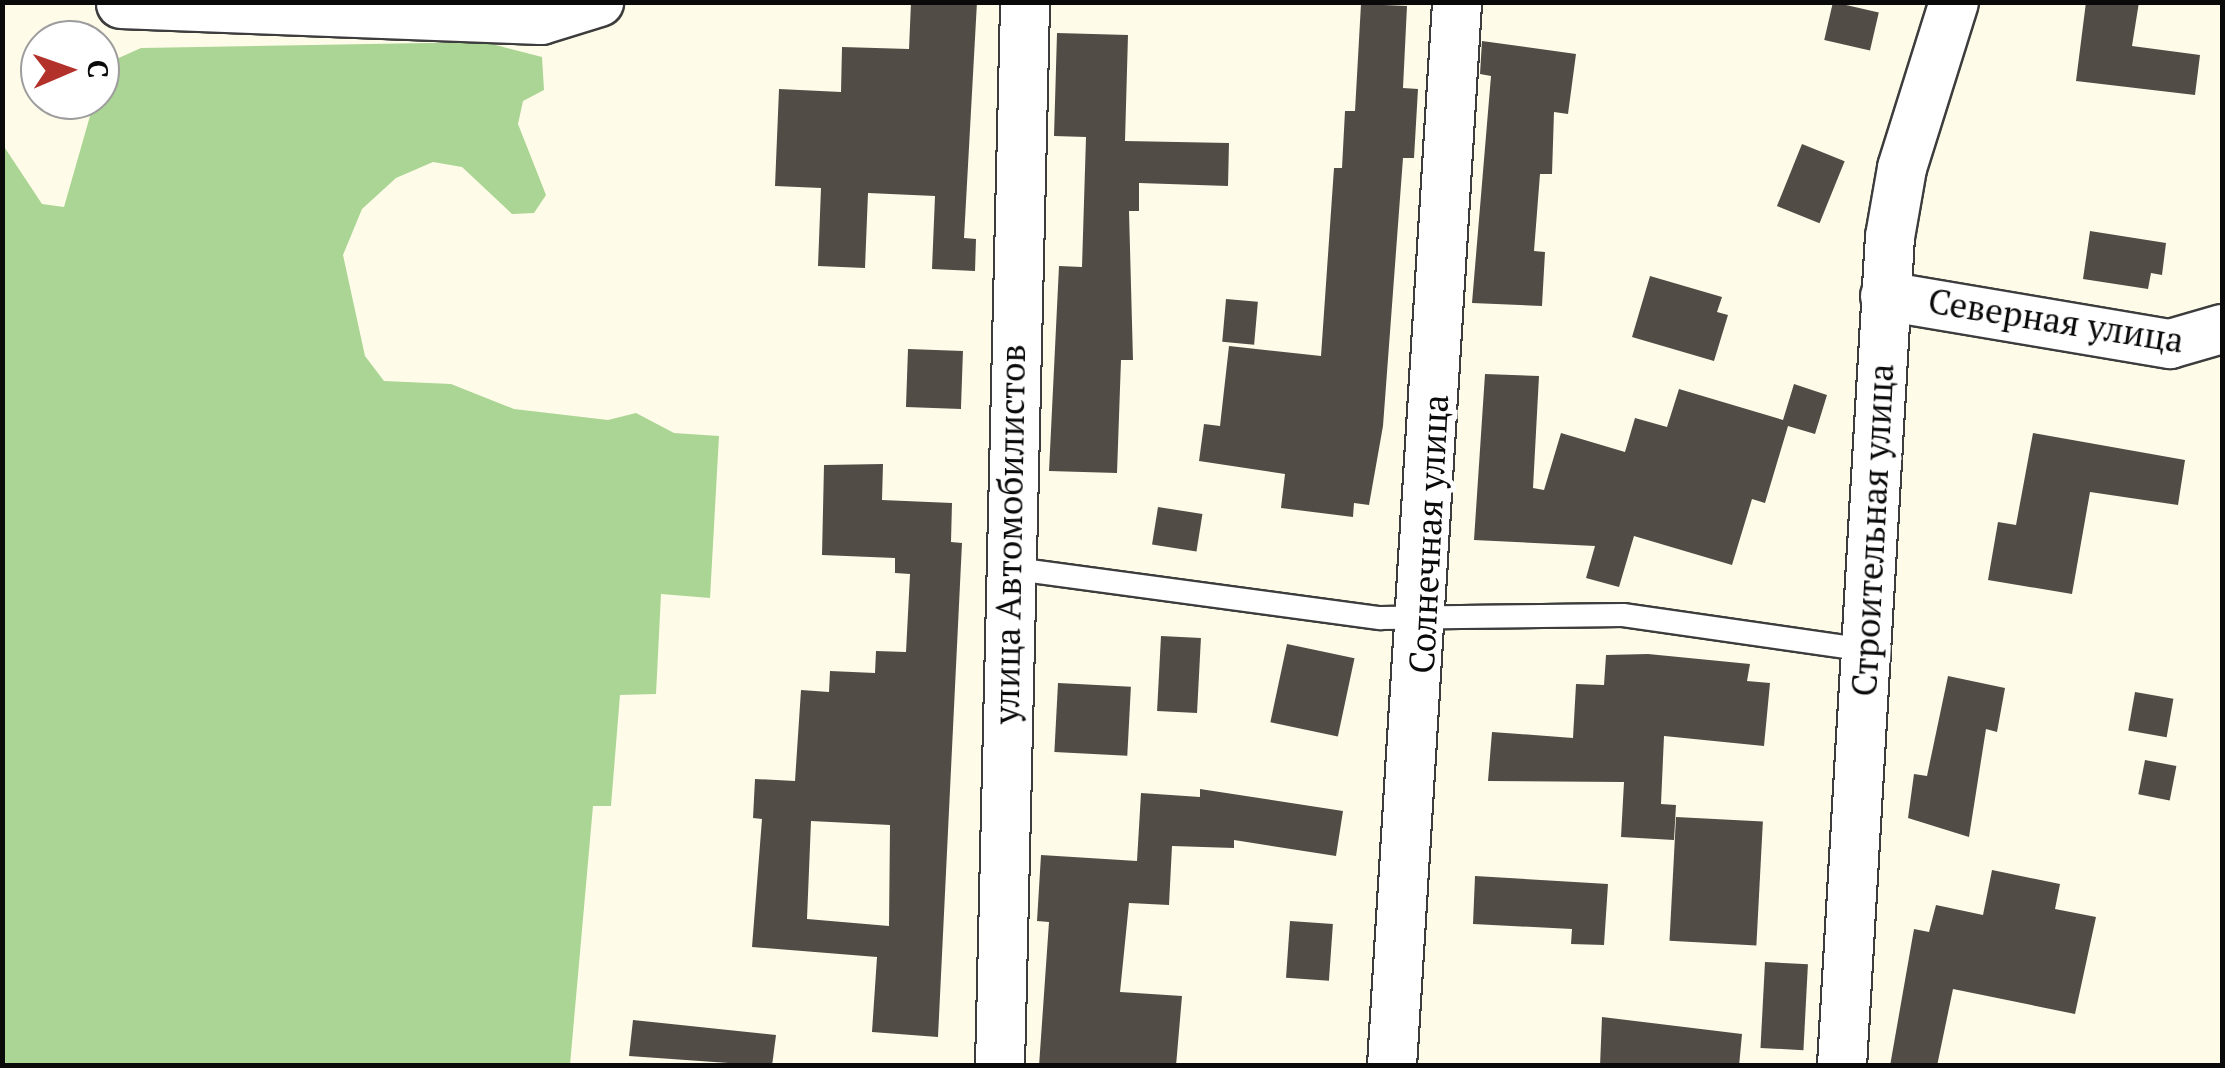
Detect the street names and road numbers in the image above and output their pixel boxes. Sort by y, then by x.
street label: Северная улица [1925,279,2187,361]
street label: улица Автомобилистов [985,343,1033,725]
street label: Строительная улица [1842,363,1902,697]
street label: Солнечная улица [1400,393,1456,675]

